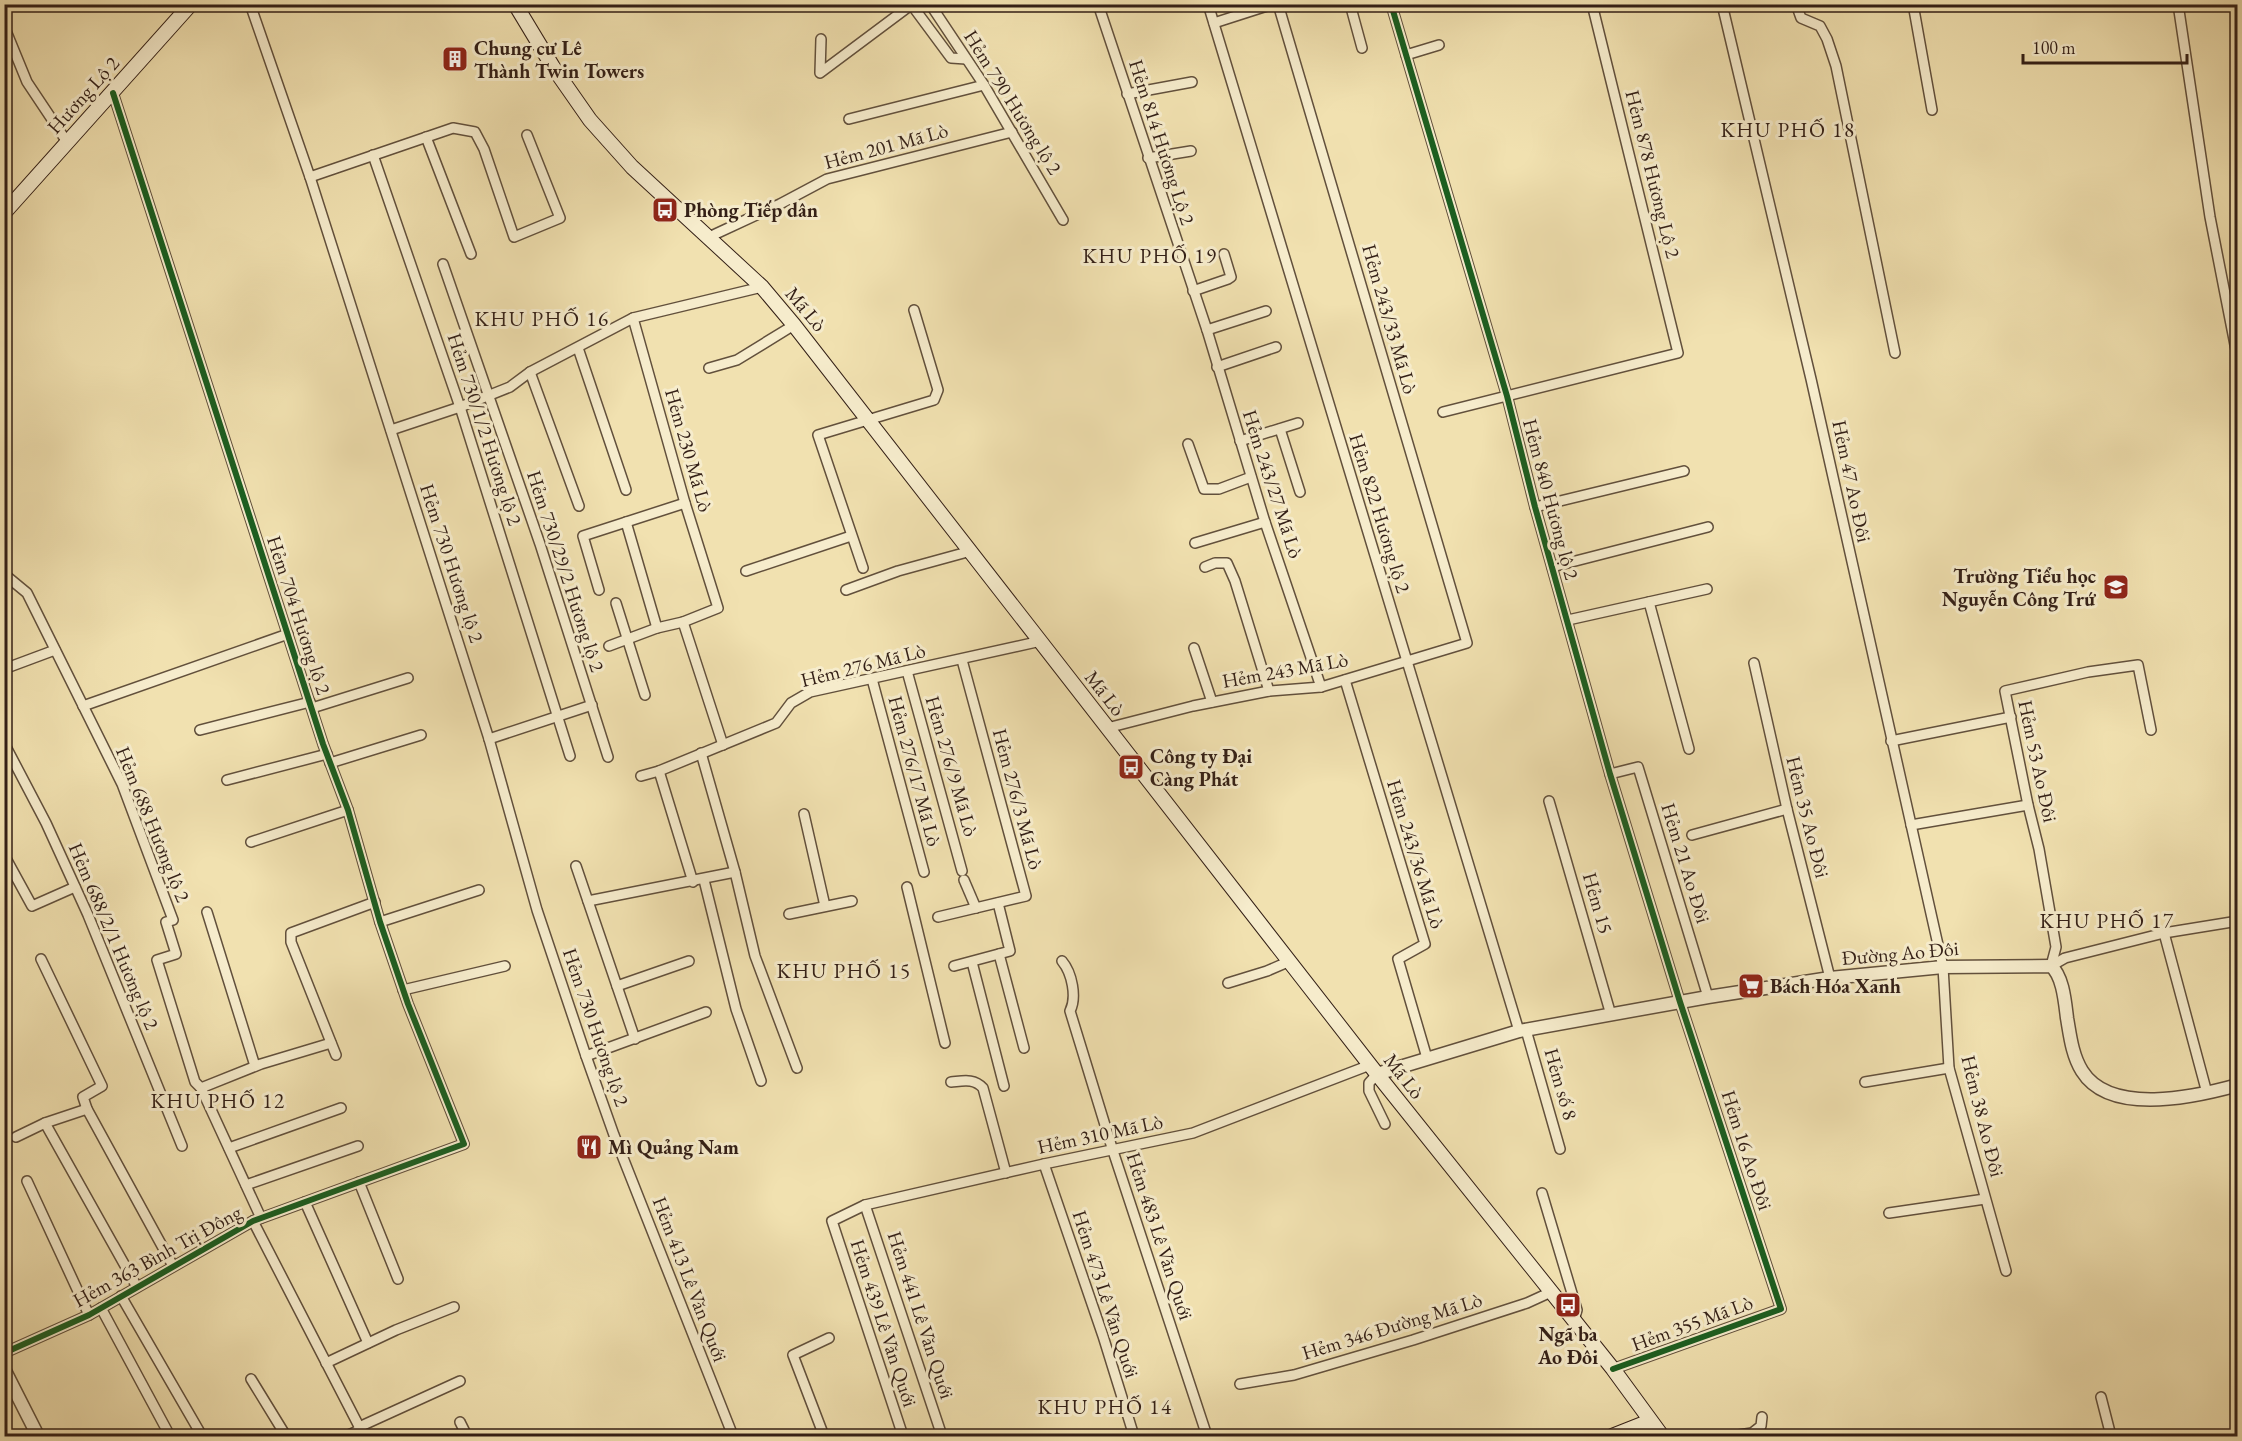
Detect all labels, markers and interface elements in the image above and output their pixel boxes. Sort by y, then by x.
street label: Hẻm 790 Hương lộ 2 [958,25,1068,179]
scale bar [2023,27,2186,65]
place label: Chung cư Lê Thành Twin Towers [474,35,644,84]
text: 100 m [2032,36,2076,59]
building icon: Chung cư Lê Thành Twin Towers [440,44,470,74]
street label: Hương Lộ 2 [41,50,125,139]
street label: Hẻm 814 Hương Lộ 2 [1123,56,1201,228]
street label: Hẻm 878 Hương Lộ 2 [1620,87,1687,261]
district label: KHU PHỐ 18 [1721,116,1856,143]
street label: Hẻm 201 Mã Lò [821,117,951,175]
bus stop icon: Phòng Tiếp dân [650,195,680,225]
place label: Phòng Tiếp dân [684,197,818,223]
street label: Hẻm 243/33 Mã Lò [1356,241,1424,397]
district label: KHU PHỐ 19 [1083,242,1218,269]
street label: Mã Lò [780,281,832,337]
district label: KHU PHỐ 16 [475,305,610,332]
street label: Hẻm 730/1/2 Hương lộ 2 [442,330,528,529]
street label: Hẻm 230 Mã Lò [659,385,719,515]
street label: Hẻm 243/27 Mã Lò [1237,406,1309,562]
street label: Hẻm 840 Hương lộ 2 [1517,416,1585,583]
street label: Hẻm 47 Ao Đôi [1826,417,1878,545]
street label: Hẻm 822 Hương lộ 2 [1343,430,1417,596]
street label: Hẻm 730/29/2 Hương lộ 2 [521,467,611,675]
street label: Hẻm 730 Hương lộ 2 [414,480,490,646]
street label: Hẻm 704 Hương lộ 2 [261,532,337,698]
place label: Trường Tiểu học Nguyễn Công Trứ [1942,563,2097,612]
school or university icon: Trường Tiểu học Nguyễn Công Trứ [2101,572,2131,602]
street label: Hẻm 276 Mã Lò [798,637,928,693]
street label: Hẻm 243 Mã Lò [1220,646,1350,694]
street label: Mã Lò [1079,665,1131,721]
street label: Hẻm 276/17 Mã Lò [882,693,948,849]
street label: Hẻm 276/9 Mã Lò [920,693,985,839]
street label: Hẻm 53 Ao Đôi [2012,697,2064,825]
street label: Hẻm 276/3 Mã Lò [987,726,1049,873]
street label: Hẻm 688 Hương lộ 2 [110,742,196,906]
place label: Công ty Đại Càng Phát [1150,743,1252,792]
bus stop icon: Công ty Đại Càng Phát [1116,752,1146,782]
street label: Hẻm 35 Ao Đôi [1780,754,1836,881]
street label: Hẻm 243/36 Mã Lò [1381,776,1451,932]
street label: Hẻm 21 Ao Đôi [1655,800,1717,926]
street label: Hẻm 688/2/1 Hương lộ 2 [63,839,165,1034]
street label: Hẻm 15 [1577,869,1619,937]
district label: KHU PHỐ 17 [2040,907,2175,934]
street label: Đường Ao Đôi [1840,935,1960,971]
street label: Hẻm 730 Hương lộ 2 [557,945,635,1110]
district label: KHU PHỐ 15 [777,957,912,984]
supermarket icon: Bách Hóa Xanh [1736,971,1766,1001]
place label: Bách Hóa Xanh [1770,973,1901,999]
street label: Hẻm số 8 [1538,1045,1584,1123]
street label: Mã Lò [1378,1048,1430,1104]
street label: Hẻm 38 Ao Đôi [1955,1053,2011,1180]
district label: KHU PHỐ 12 [151,1087,286,1114]
street label: Hẻm 16 Ao Đôi [1715,1087,1779,1213]
street label: Hẻm 310 Mã Lò [1035,1108,1165,1160]
restaurant icon: Mì Quảng Nam [574,1132,604,1162]
place label: Mì Quảng Nam [608,1134,739,1160]
street label: Hẻm 483 Lê Văn Quới [1121,1149,1199,1323]
street label: Hẻm 413 Lê Văn Quới [647,1193,733,1365]
street label: Hẻm 363 Bình Trị Đông [68,1199,246,1313]
street label: Hẻm 473 Lê Văn Quới [1067,1207,1145,1381]
street label: Hẻm 441 Lê Văn Quới [882,1228,960,1402]
street label: Hẻm 439 Lê Văn Quới [845,1236,923,1410]
street label: Hẻm 346 Đường Mã Lò [1299,1286,1485,1366]
street label: Hẻm 355 Mã Lò [1628,1289,1756,1357]
bus stop icon: Ngã ba Ao Đôi [1553,1290,1583,1320]
place label: Ngã ba Ao Đôi [1537,1321,1598,1370]
district label: KHU PHỐ 14 [1038,1393,1173,1420]

